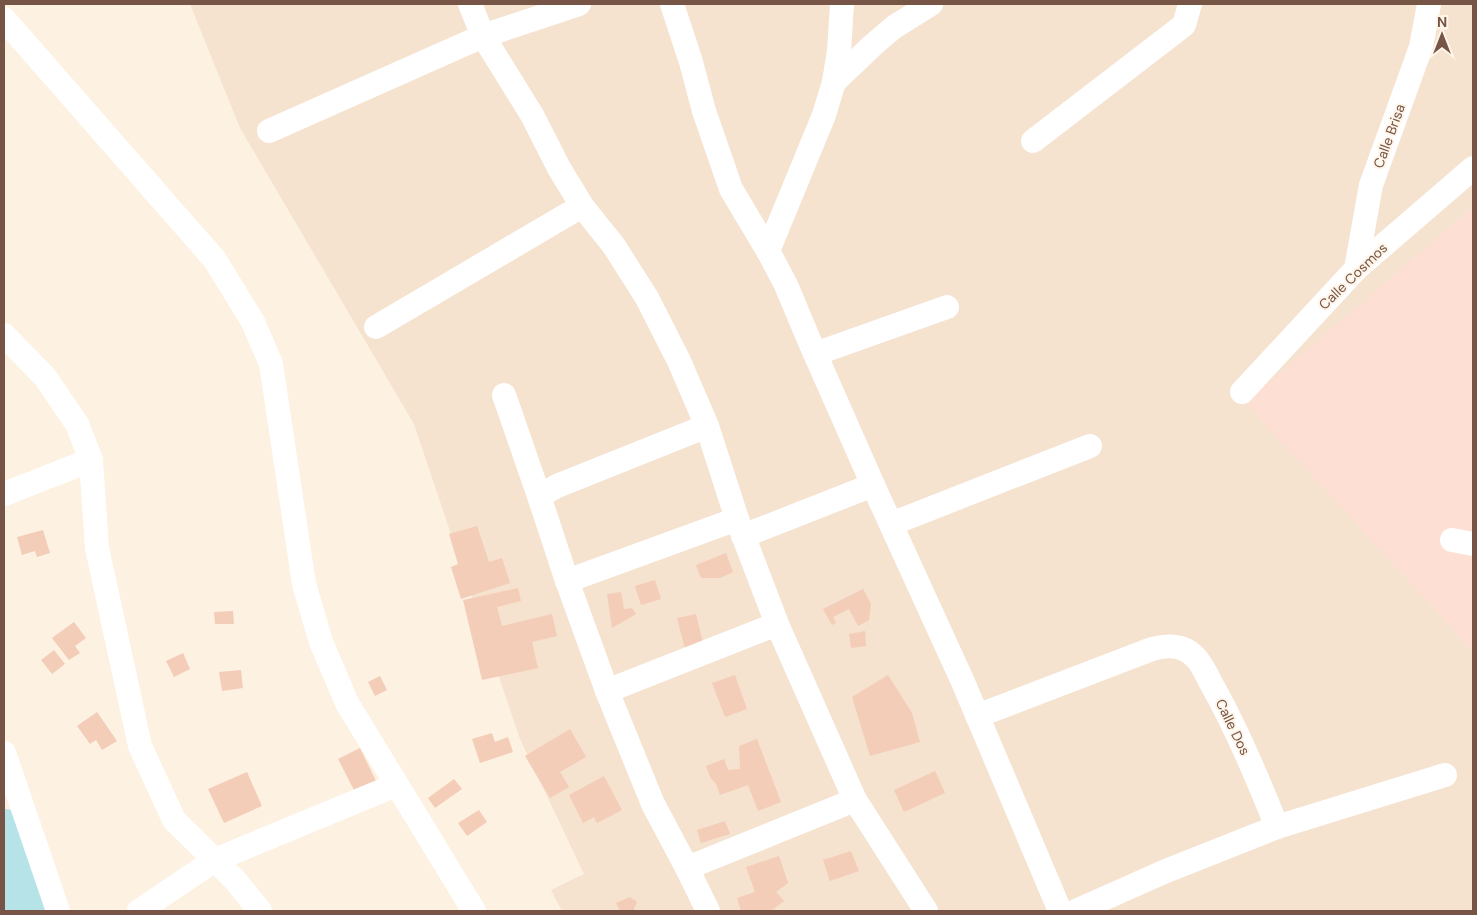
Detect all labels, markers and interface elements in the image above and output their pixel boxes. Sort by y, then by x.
north arrow [1417,10,1467,60]
text: N [1437,13,1447,31]
street label: Calle Brisa [1369,101,1409,171]
street label: Calle Cosmos [1315,239,1391,313]
street label: Calle Dos [1212,696,1254,758]

